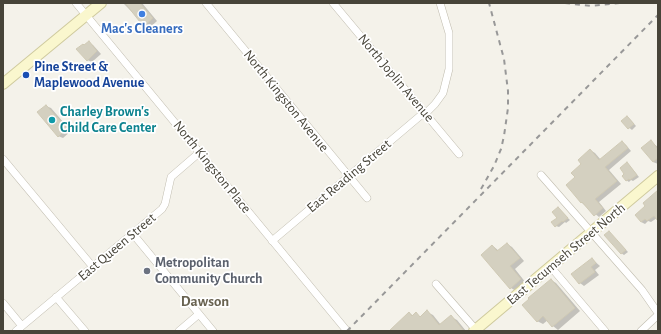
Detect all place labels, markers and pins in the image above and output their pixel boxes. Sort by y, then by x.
marker: Mac's Cleaners [137,9,147,19]
place label: Mac's Cleaners [101,21,183,37]
place label: Pine Street & Maplewood Avenue [34,59,144,92]
marker: Pine Street & Maplewood Avenue [21,70,31,80]
place label: Charley Brown's Child Care Center [60,104,156,136]
marker: Charley Brown's Child Care Center [47,115,57,125]
place label: Metropolitan Community Church [155,255,262,288]
marker: Metropolitan Community Church [142,266,152,276]

